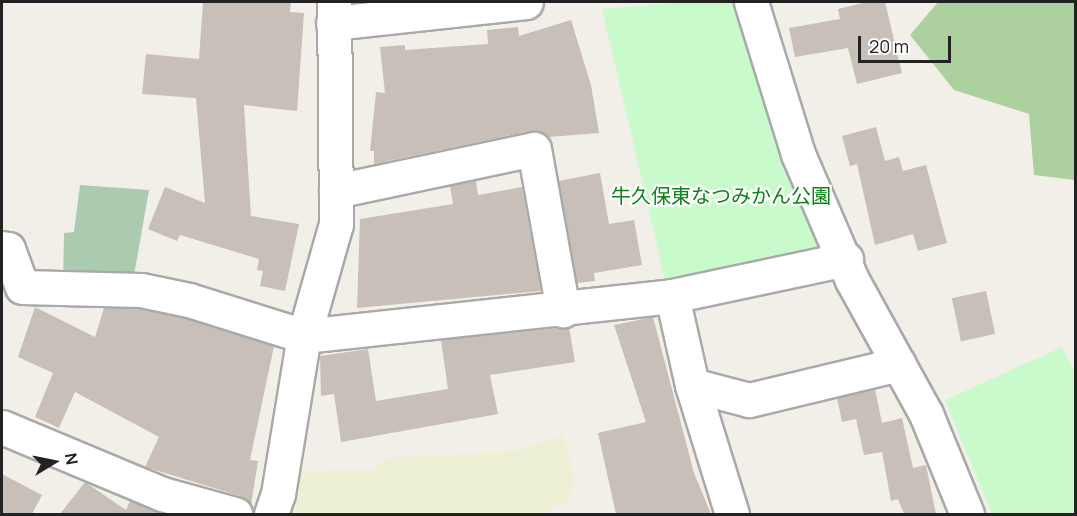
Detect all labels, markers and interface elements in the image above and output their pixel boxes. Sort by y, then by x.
scale bar [861,24,954,62]
text: 20 m [869,34,909,58]
park label: 牛久保東なつみかん公園 [611,183,831,207]
north arrow [24,432,84,492]
text: N [60,451,84,466]

